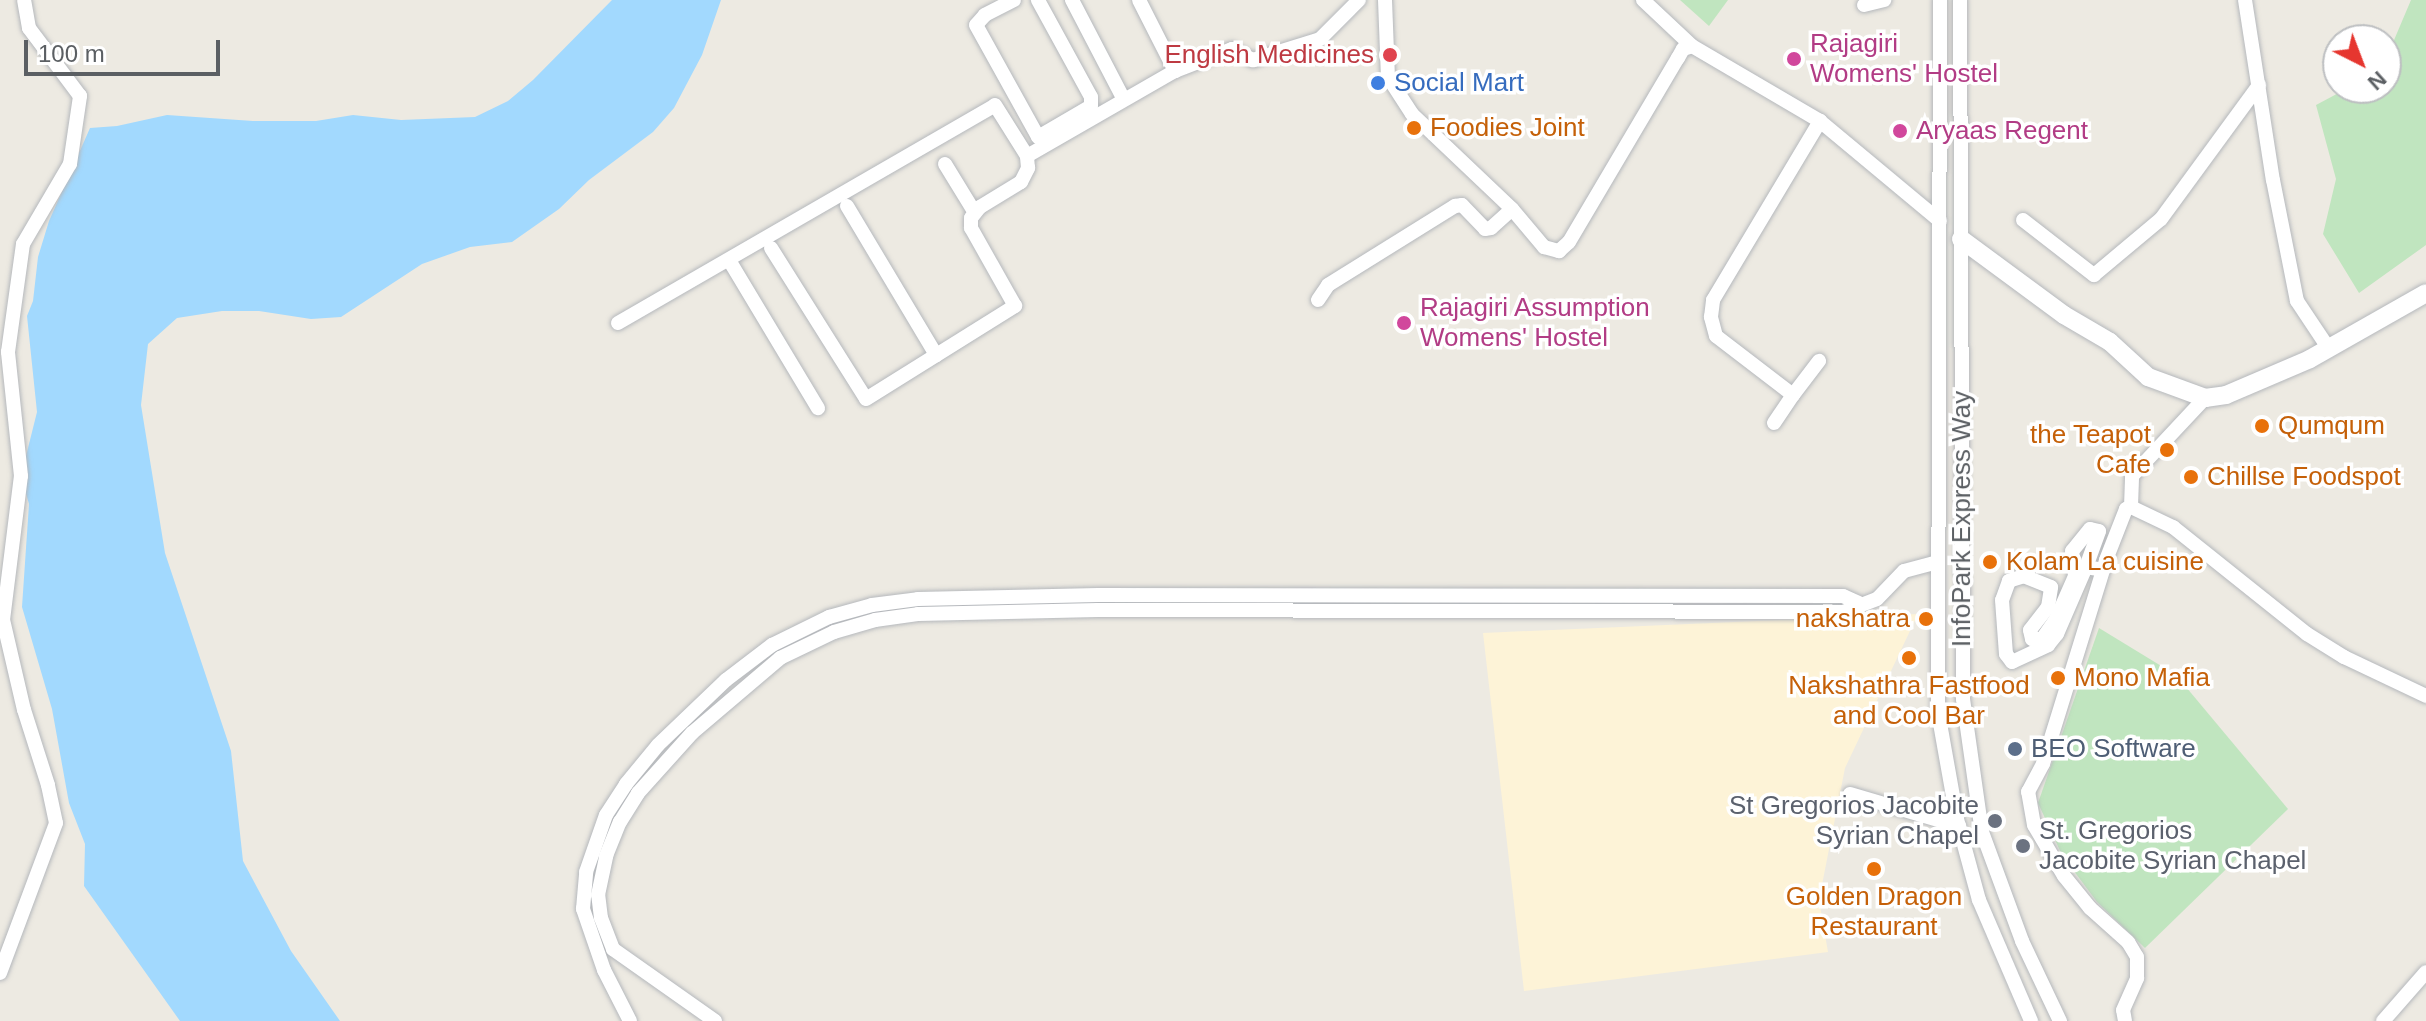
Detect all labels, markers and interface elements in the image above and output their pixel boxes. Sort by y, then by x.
scale bar [28,24,224,74]
north arrow [2322,24,2402,104]
place label: Rajagiri Womens' Hostel [1810,28,1998,90]
place label: English Medicines [1164,39,1374,71]
text: 100 m [38,40,105,67]
marker: English Medicines [1381,46,1399,64]
marker: Rajagiri Womens' Hostel [1785,50,1803,68]
text: N [2363,66,2391,95]
place label: Social Mart [1394,67,1524,99]
marker: Social Mart [1369,74,1387,92]
place label: Foodies Joint [1430,112,1585,144]
place label: Aryaas Regent [1916,115,2088,147]
marker: Foodies Joint [1405,119,1423,137]
marker: Aryaas Regent [1891,122,1909,140]
place label: Rajagiri Assumption Womens' Hostel [1420,292,1651,354]
marker: Rajagiri Assumption Womens' Hostel [1395,314,1413,332]
street label: InfoPark Express Way [1946,391,1978,647]
place label: Qumqum [2278,410,2385,442]
marker: Qumqum [2253,417,2271,435]
place label: the Teapot Cafe [2030,419,2151,480]
marker: the Teapot Cafe [2158,441,2176,459]
place label: Chillse Foodspot [2207,461,2401,493]
marker: Chillse Foodspot [2182,468,2200,486]
place label: Kolam La cuisine [2006,546,2204,578]
marker: Kolam La cuisine [1981,553,1999,571]
place label: nakshatra [1796,603,1910,635]
marker: nakshatra [1917,610,1935,628]
marker: Nakshathra Fastfood and Cool Bar [1900,649,1918,667]
place label: Mono Mafia [2074,662,2210,694]
marker: Mono Mafia [2049,669,2067,687]
place label: Nakshathra Fastfood and Cool Bar [1788,670,2030,732]
place label: BEO Software [2031,733,2196,765]
marker: BEO Software [2006,740,2024,758]
place label: St Gregorios Jacobite Syrian Chapel [1729,790,1979,852]
marker: St Gregorios Jacobite Syrian Chapel [1986,812,2004,830]
place label: St. Gregorios Jacobite Syrian Chapel [2039,815,2306,876]
marker: St. Gregorios Jacobite Syrian Chapel [2014,837,2032,855]
marker: Golden Dragon Restaurant [1865,860,1883,878]
place label: Golden Dragon Restaurant [1786,881,1962,942]

